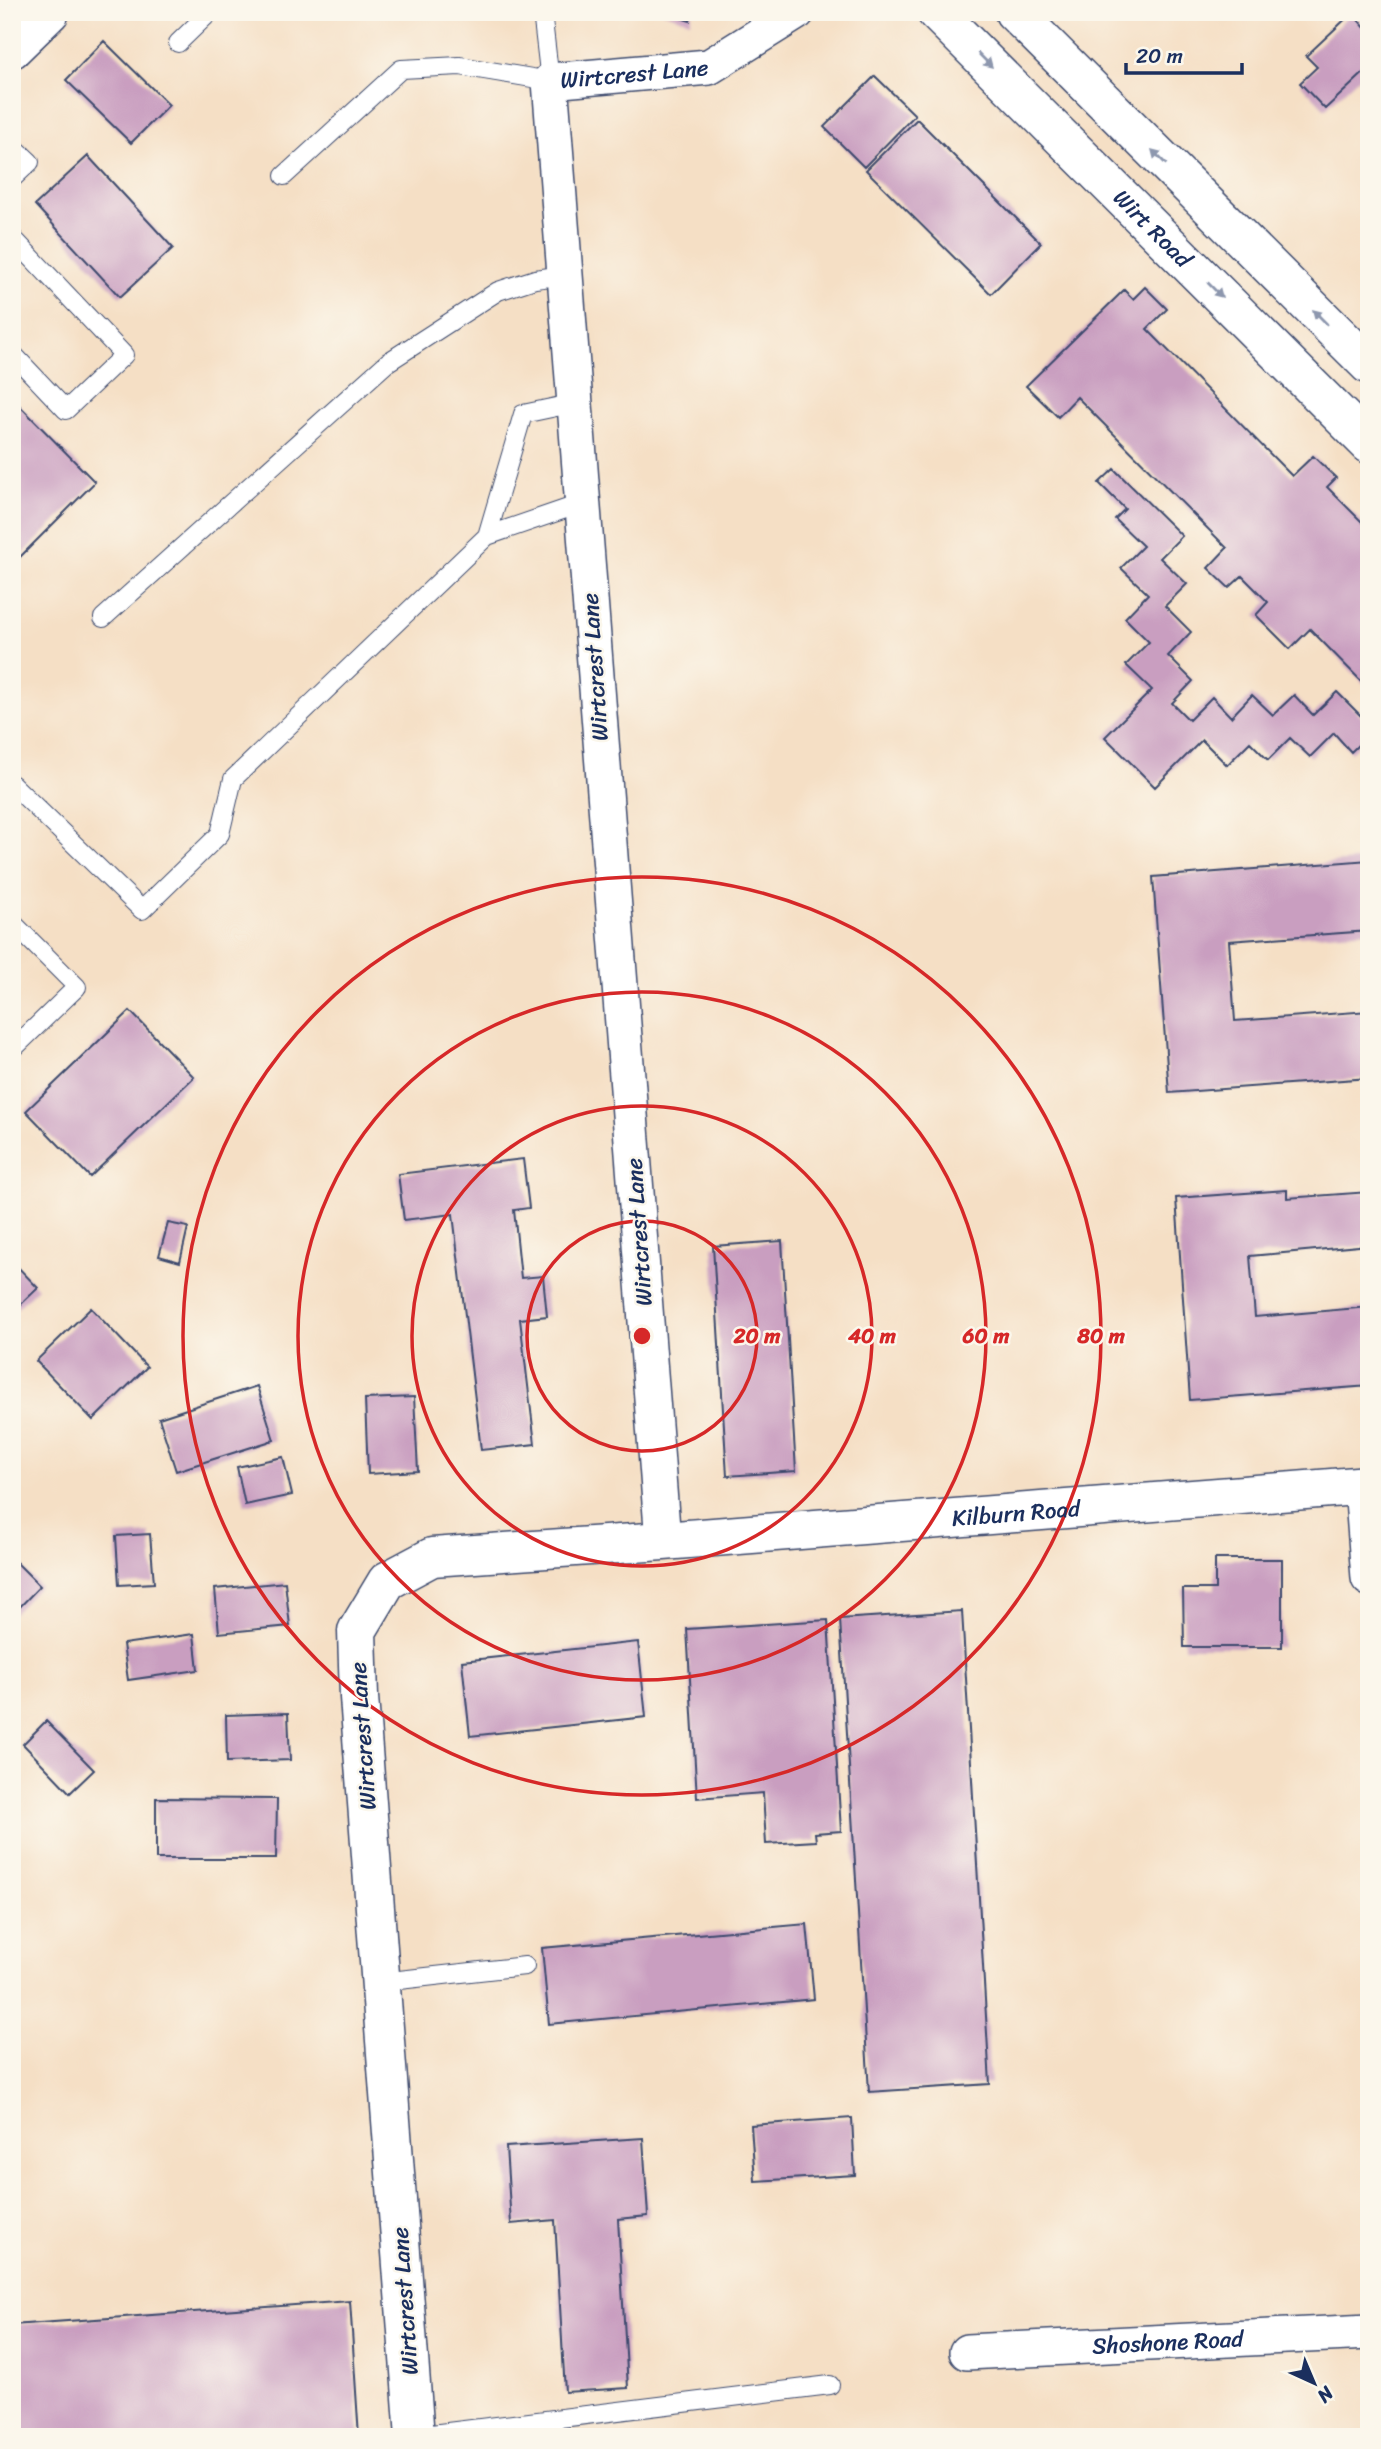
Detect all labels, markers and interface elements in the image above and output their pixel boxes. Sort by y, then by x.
scale bar [1126,32,1241,76]
text: 20 m [1136,37,1183,75]
street label: Wirtcrest Lane [558,47,710,101]
one-way arrow [976,52,993,69]
one-way arrow [1151,148,1168,165]
street label: Wirt Road [1103,179,1203,279]
one-way arrow [1206,282,1223,298]
one-way arrow [1312,309,1329,326]
street label: Wirtcrest Lane [569,591,621,743]
street label: Wirtcrest Lane [613,1156,665,1308]
text: 20 m [733,1317,781,1355]
text: 40 m [847,1317,897,1355]
text: 60 m [962,1317,1010,1355]
text: 80 m [1076,1317,1126,1355]
centre of rings [630,1324,654,1348]
street label: Kilburn Road [950,1487,1083,1539]
street label: Wirtcrest Lane [337,1660,389,1812]
street label: Wirtcrest Lane [379,2225,431,2377]
street label: Shoshone Road [1091,2318,1246,2366]
north arrow [1280,2348,1350,2418]
text: N [1309,2378,1342,2412]

